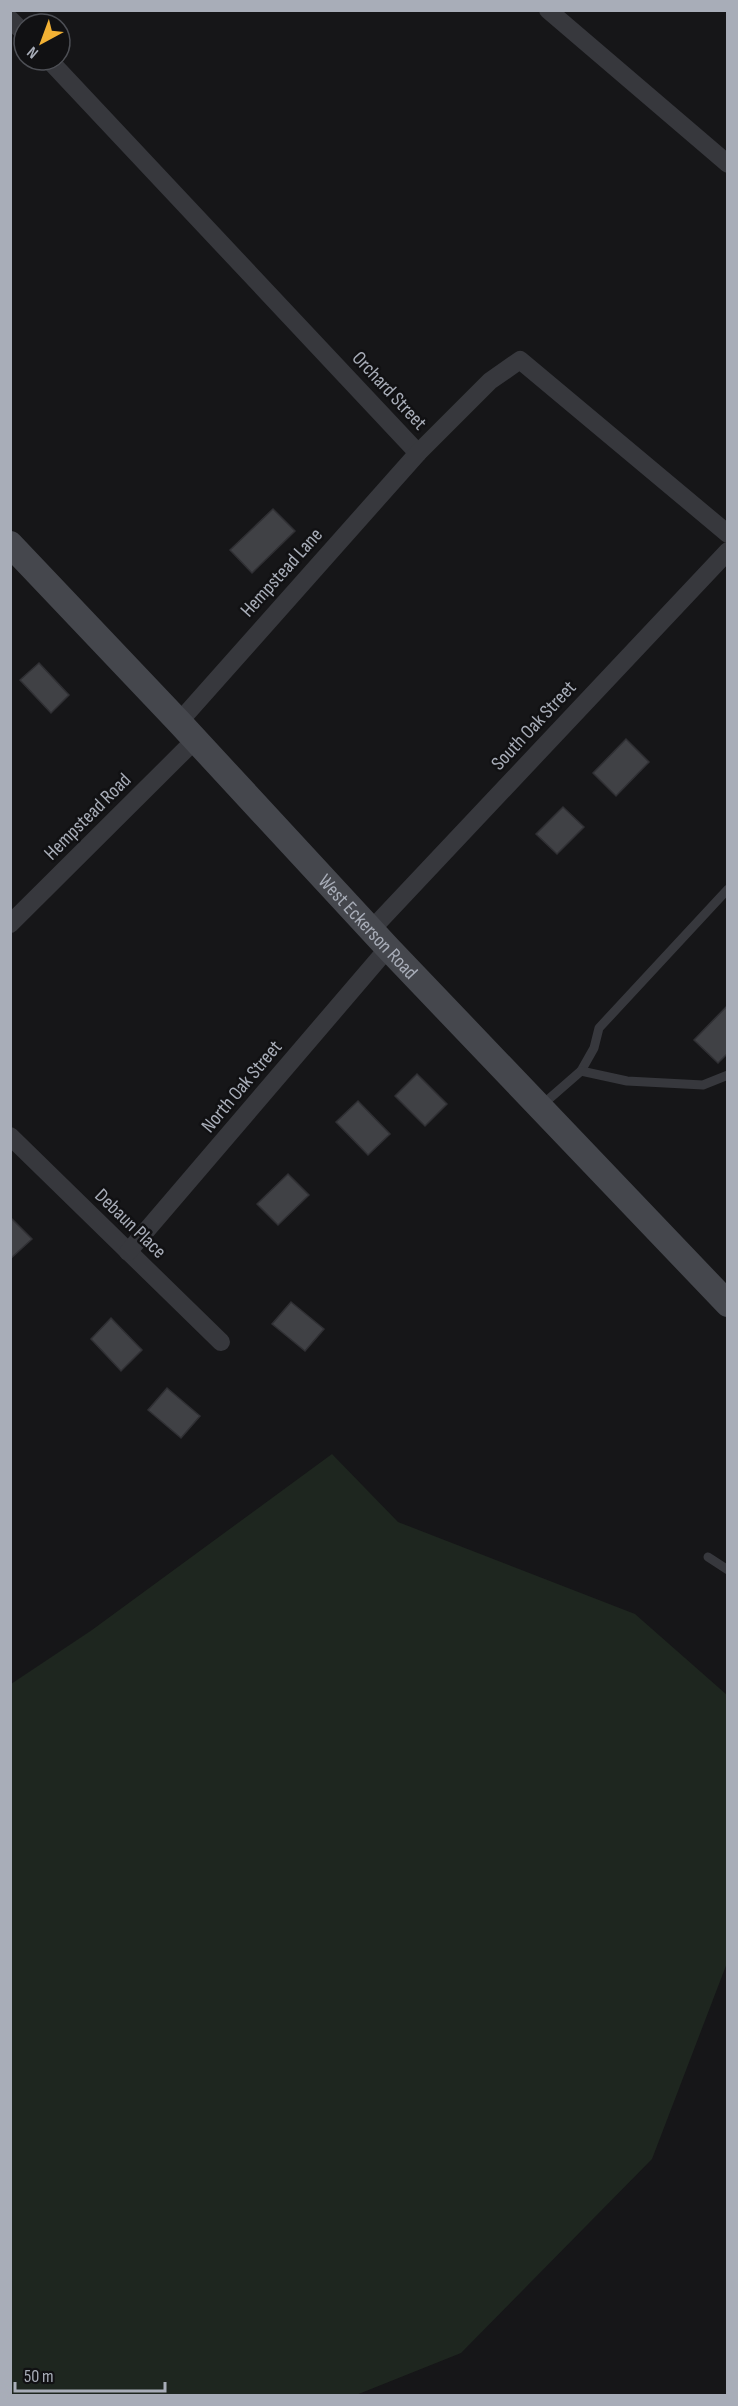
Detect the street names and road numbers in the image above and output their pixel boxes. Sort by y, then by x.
street label: Orchard Street [347,346,432,435]
street label: Hempstead Lane [236,523,328,622]
street label: South Oak Street [486,676,581,775]
street label: Hempstead Road [39,768,136,865]
street label: West Eckerson Road [313,870,422,985]
street label: North Oak Street [196,1036,287,1138]
street label: Debaun Place [90,1184,171,1264]

